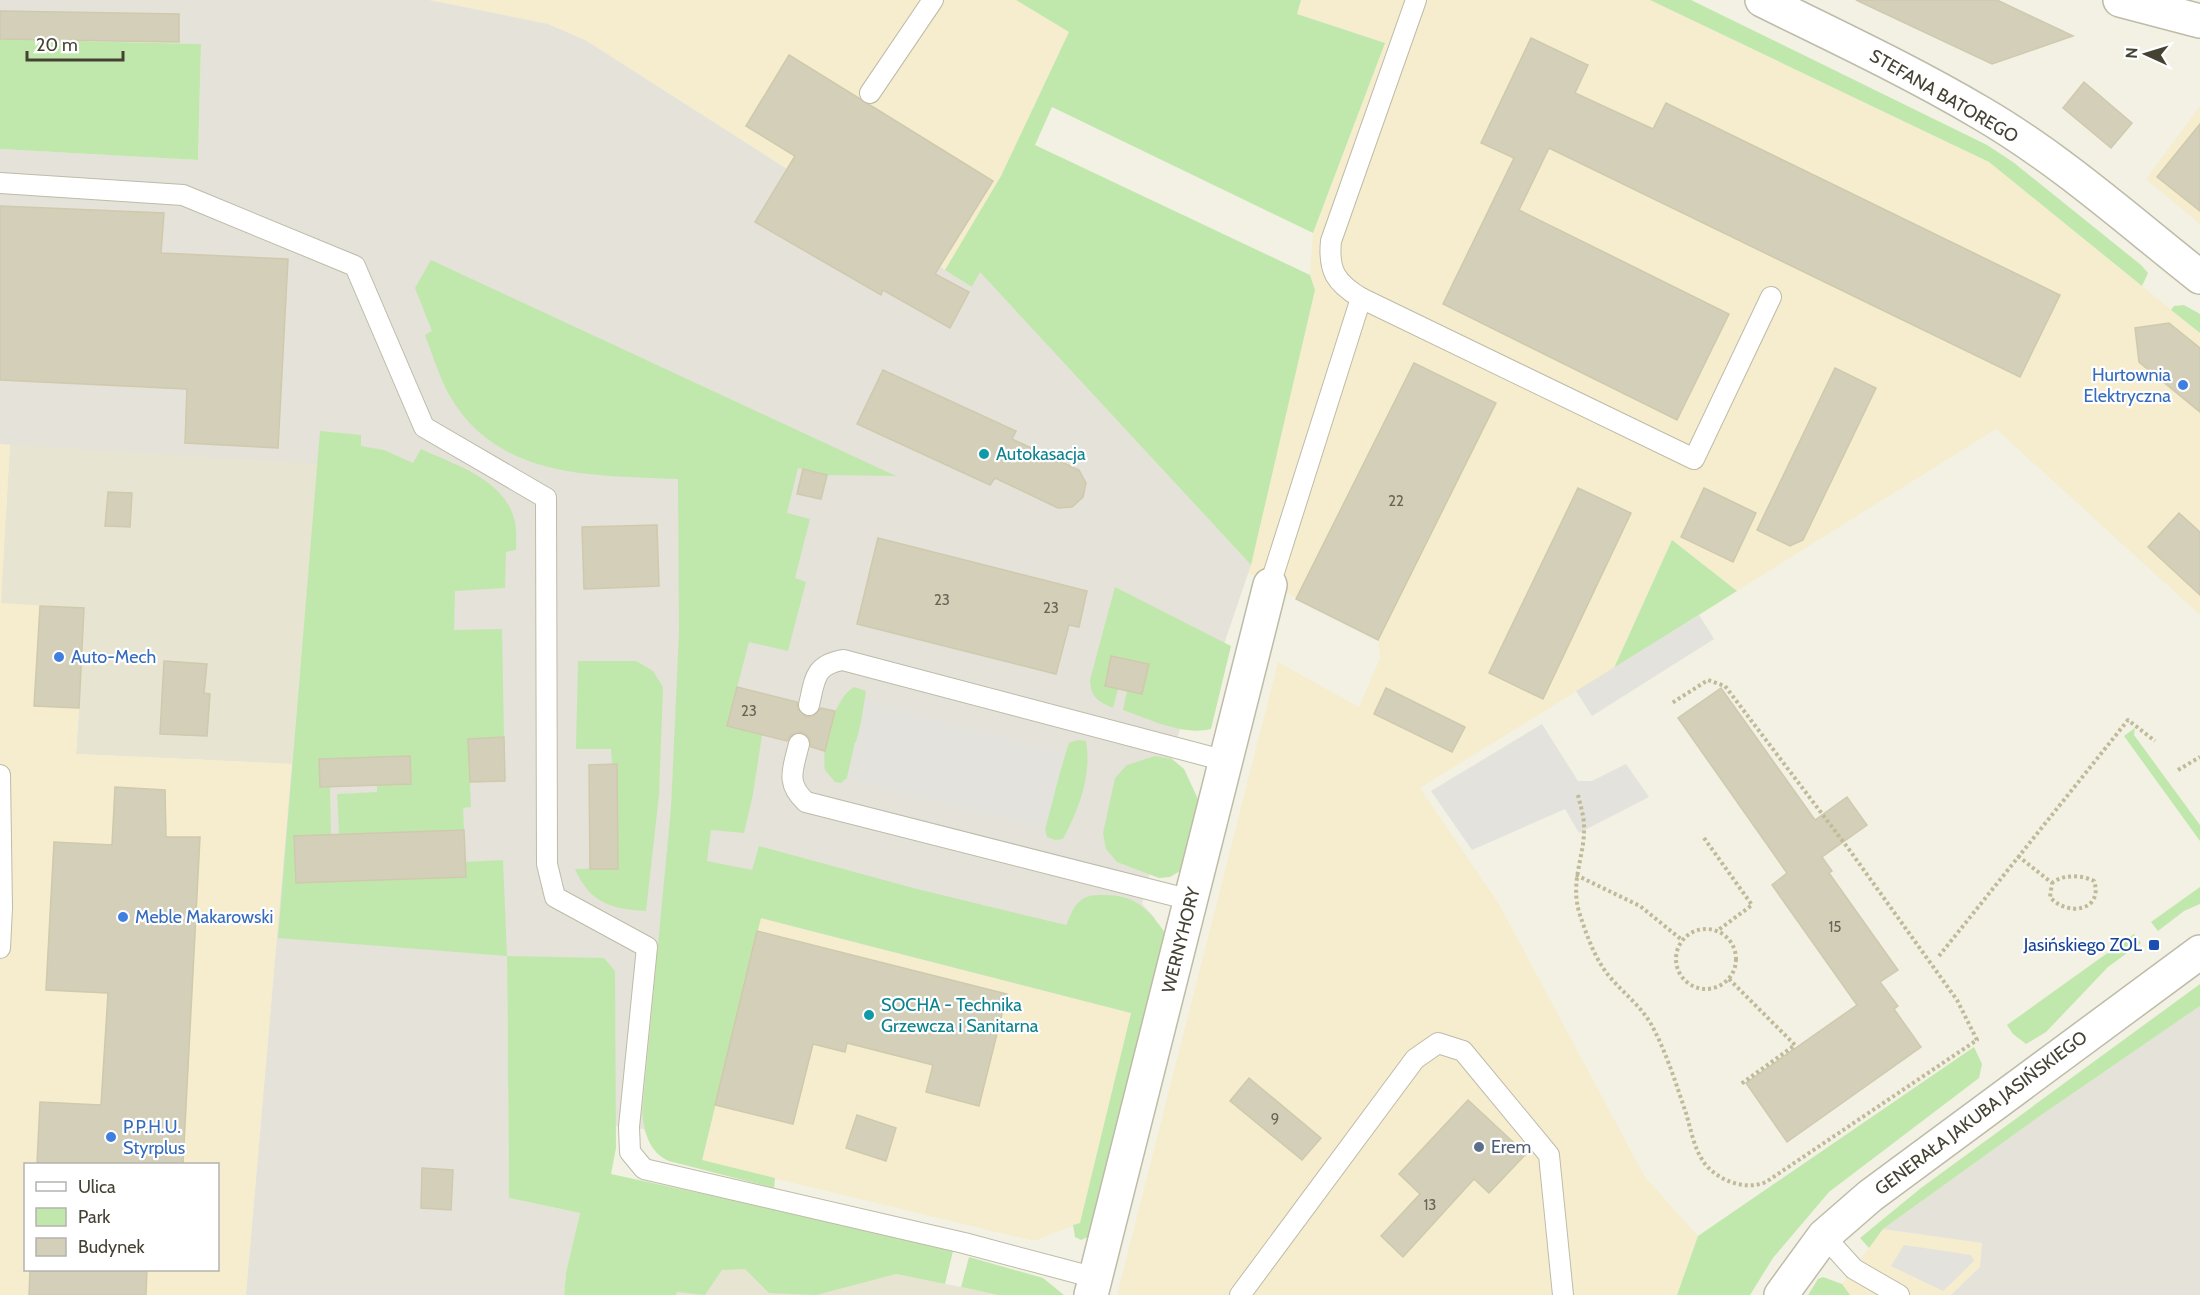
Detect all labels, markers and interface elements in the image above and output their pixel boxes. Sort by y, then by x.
scale bar [27,24,123,62]
north arrow [2116,24,2176,84]
text: 20 m [36,34,78,56]
street label: STEFANA BATOREGO [1866,44,2022,148]
text: N [2122,47,2141,59]
place label: Hurtownia Elektryczna [2084,364,2171,407]
marker: Hurtownia Elektryczna [2176,378,2190,392]
place label: Autokasacja [996,443,1086,465]
marker: Autokasacja [977,447,991,461]
house number: 22 [1388,492,1404,510]
house number: 23 [934,591,950,609]
house number: 23 [1043,599,1059,617]
place label: Auto-Mech [71,646,156,668]
marker: Auto-Mech [52,650,66,664]
house number: 23 [741,702,757,720]
street label: WERNYHORY [1157,884,1205,995]
place label: Meble Makarowski [135,906,273,928]
marker: Meble Makarowski [116,910,130,924]
house number: 15 [1828,918,1842,936]
place label: Jasińskiego ZOL [2023,934,2142,956]
marker: Jasińskiego ZOL [2147,938,2161,952]
place label: SOCHA - Technika Grzewcza i Sanitarna [881,994,1039,1037]
marker: SOCHA - Technika Grzewcza i Sanitarna [862,1008,876,1022]
street label: GENERAŁA JAKUBA JASIŃSKIEGO [1871,1026,2092,1200]
house number: 9 [1271,1110,1279,1128]
place label: P.P.H.U. Styrplus [123,1116,185,1159]
marker: P.P.H.U. Styrplus [104,1130,118,1144]
place label: Erem [1491,1136,1531,1158]
marker: Erem [1472,1140,1486,1154]
legend [24,1163,219,1271]
text: Ulica [78,1176,116,1198]
house number: 13 [1423,1196,1437,1214]
text: Park [78,1206,111,1228]
text: Budynek [78,1236,145,1258]

